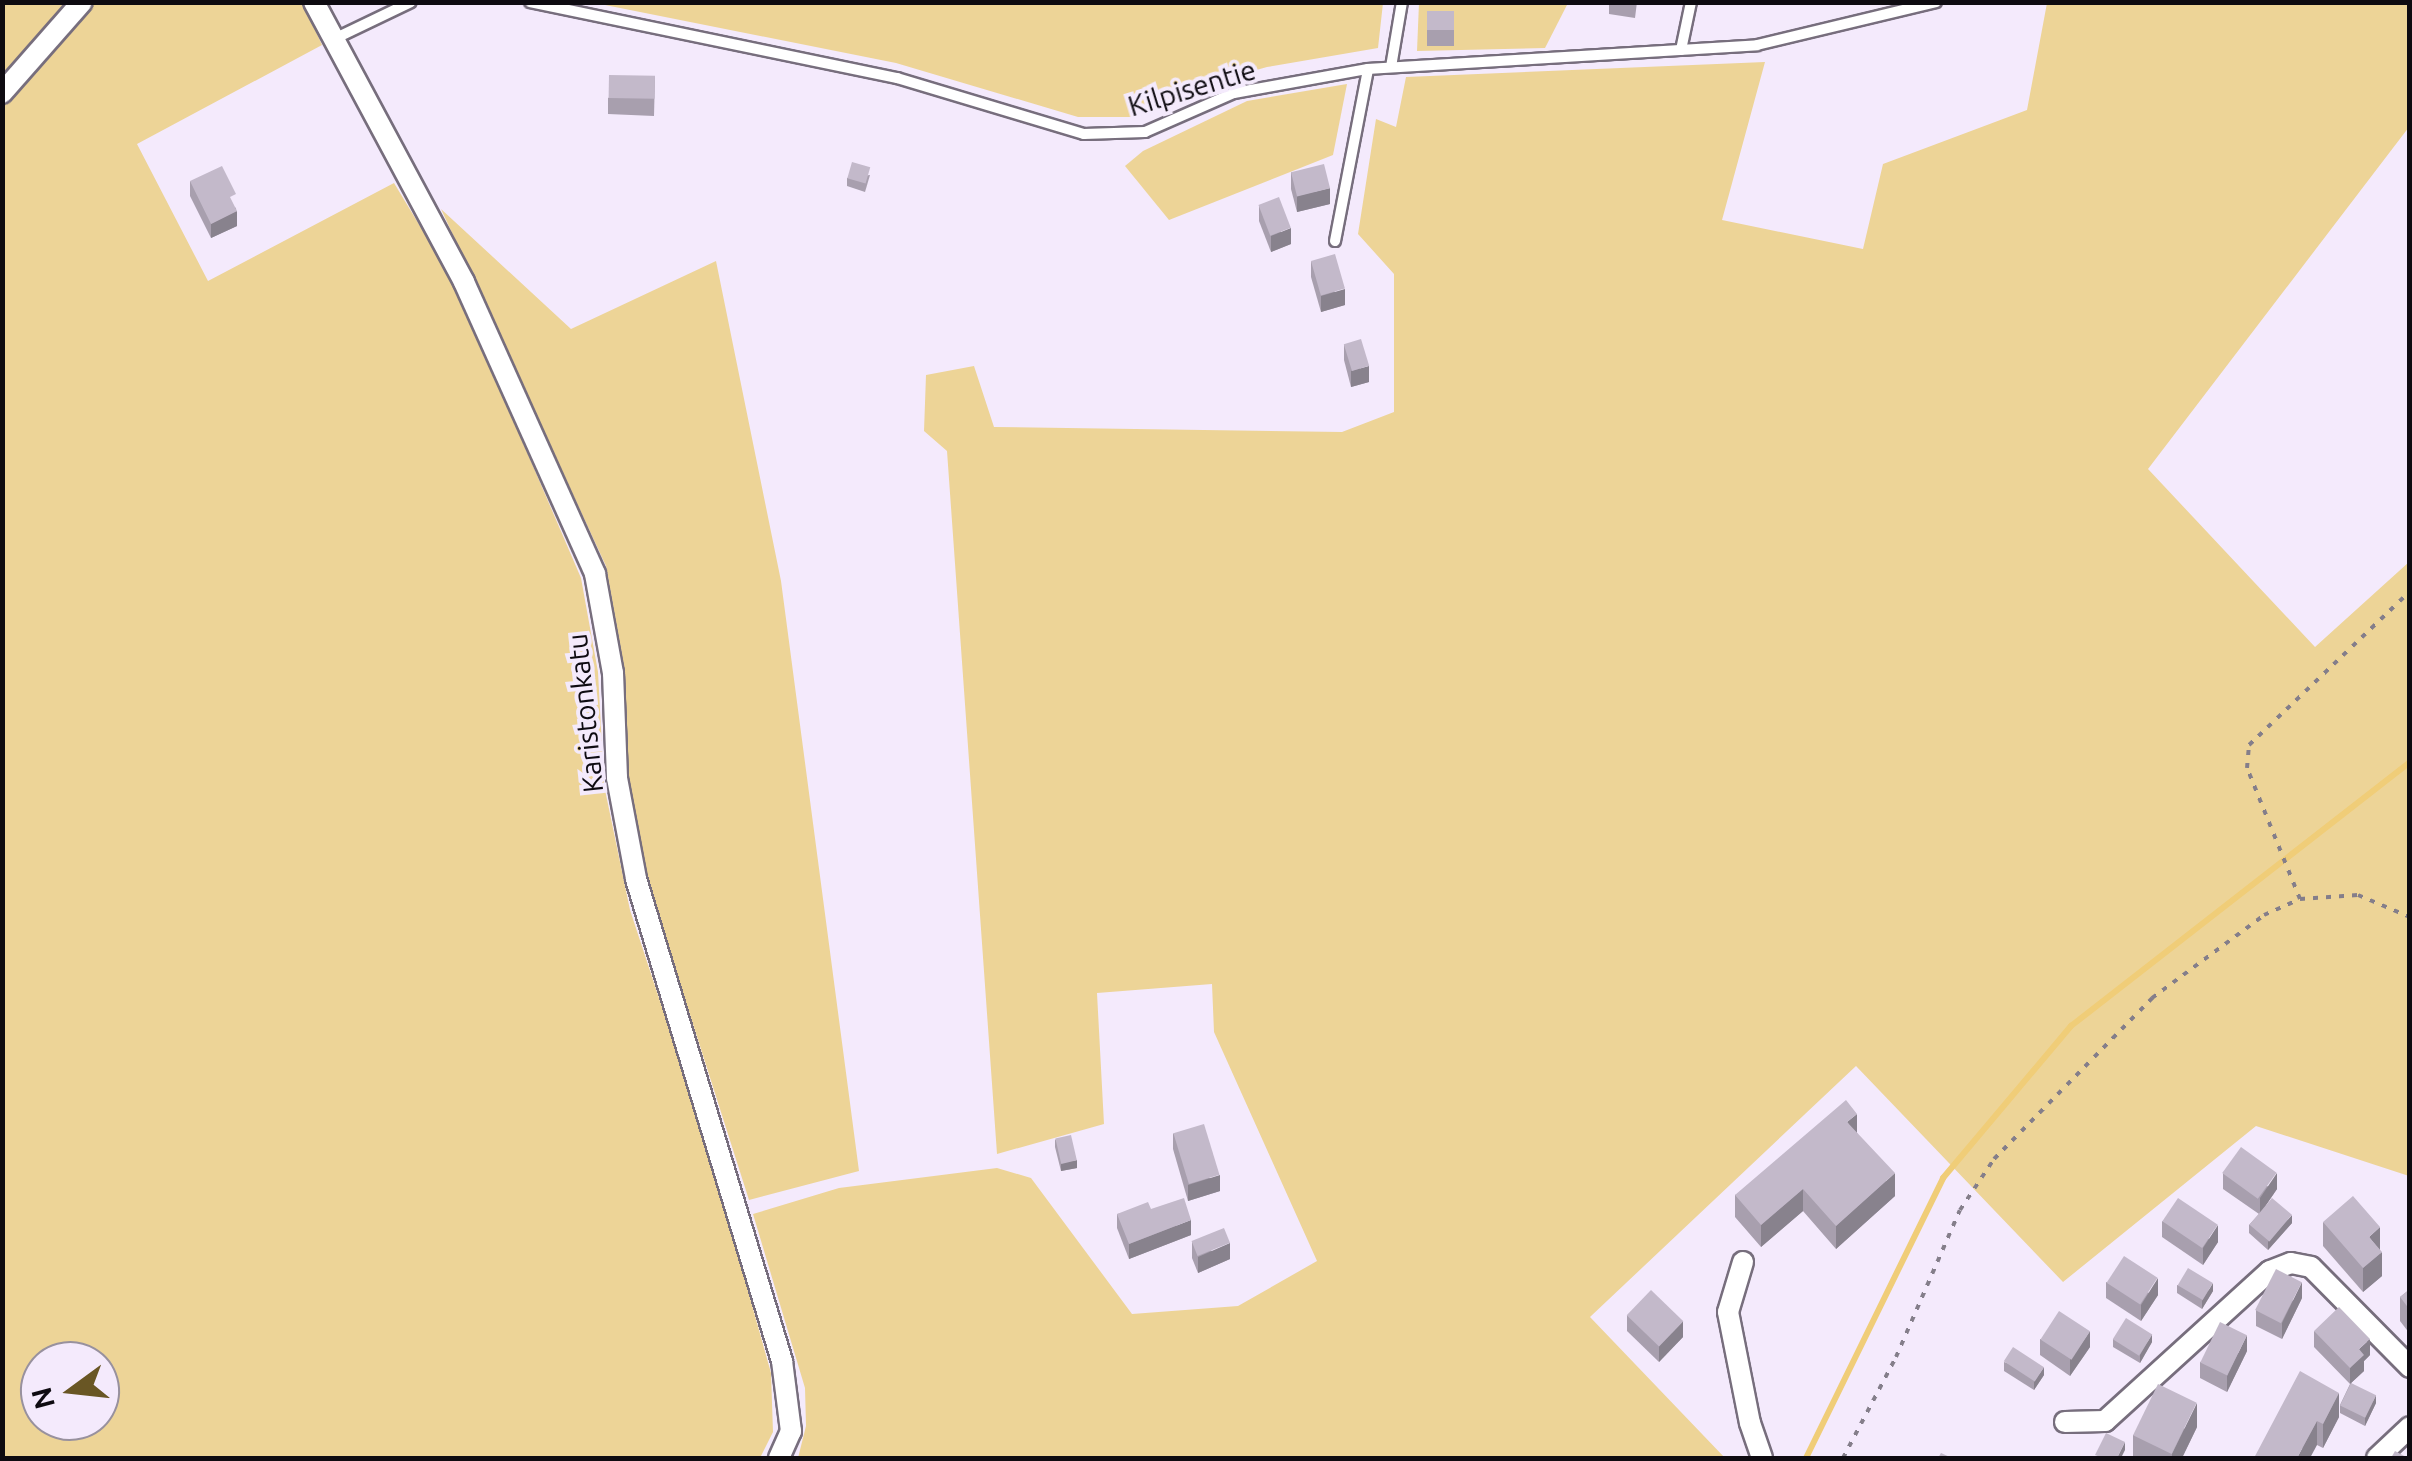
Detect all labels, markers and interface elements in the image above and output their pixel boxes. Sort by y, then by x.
street label: Kilpisentie [1124,53,1260,123]
street label: Karistonkatu [560,632,610,794]
north arrow [20,1341,120,1441]
text: N [25,1384,60,1412]

